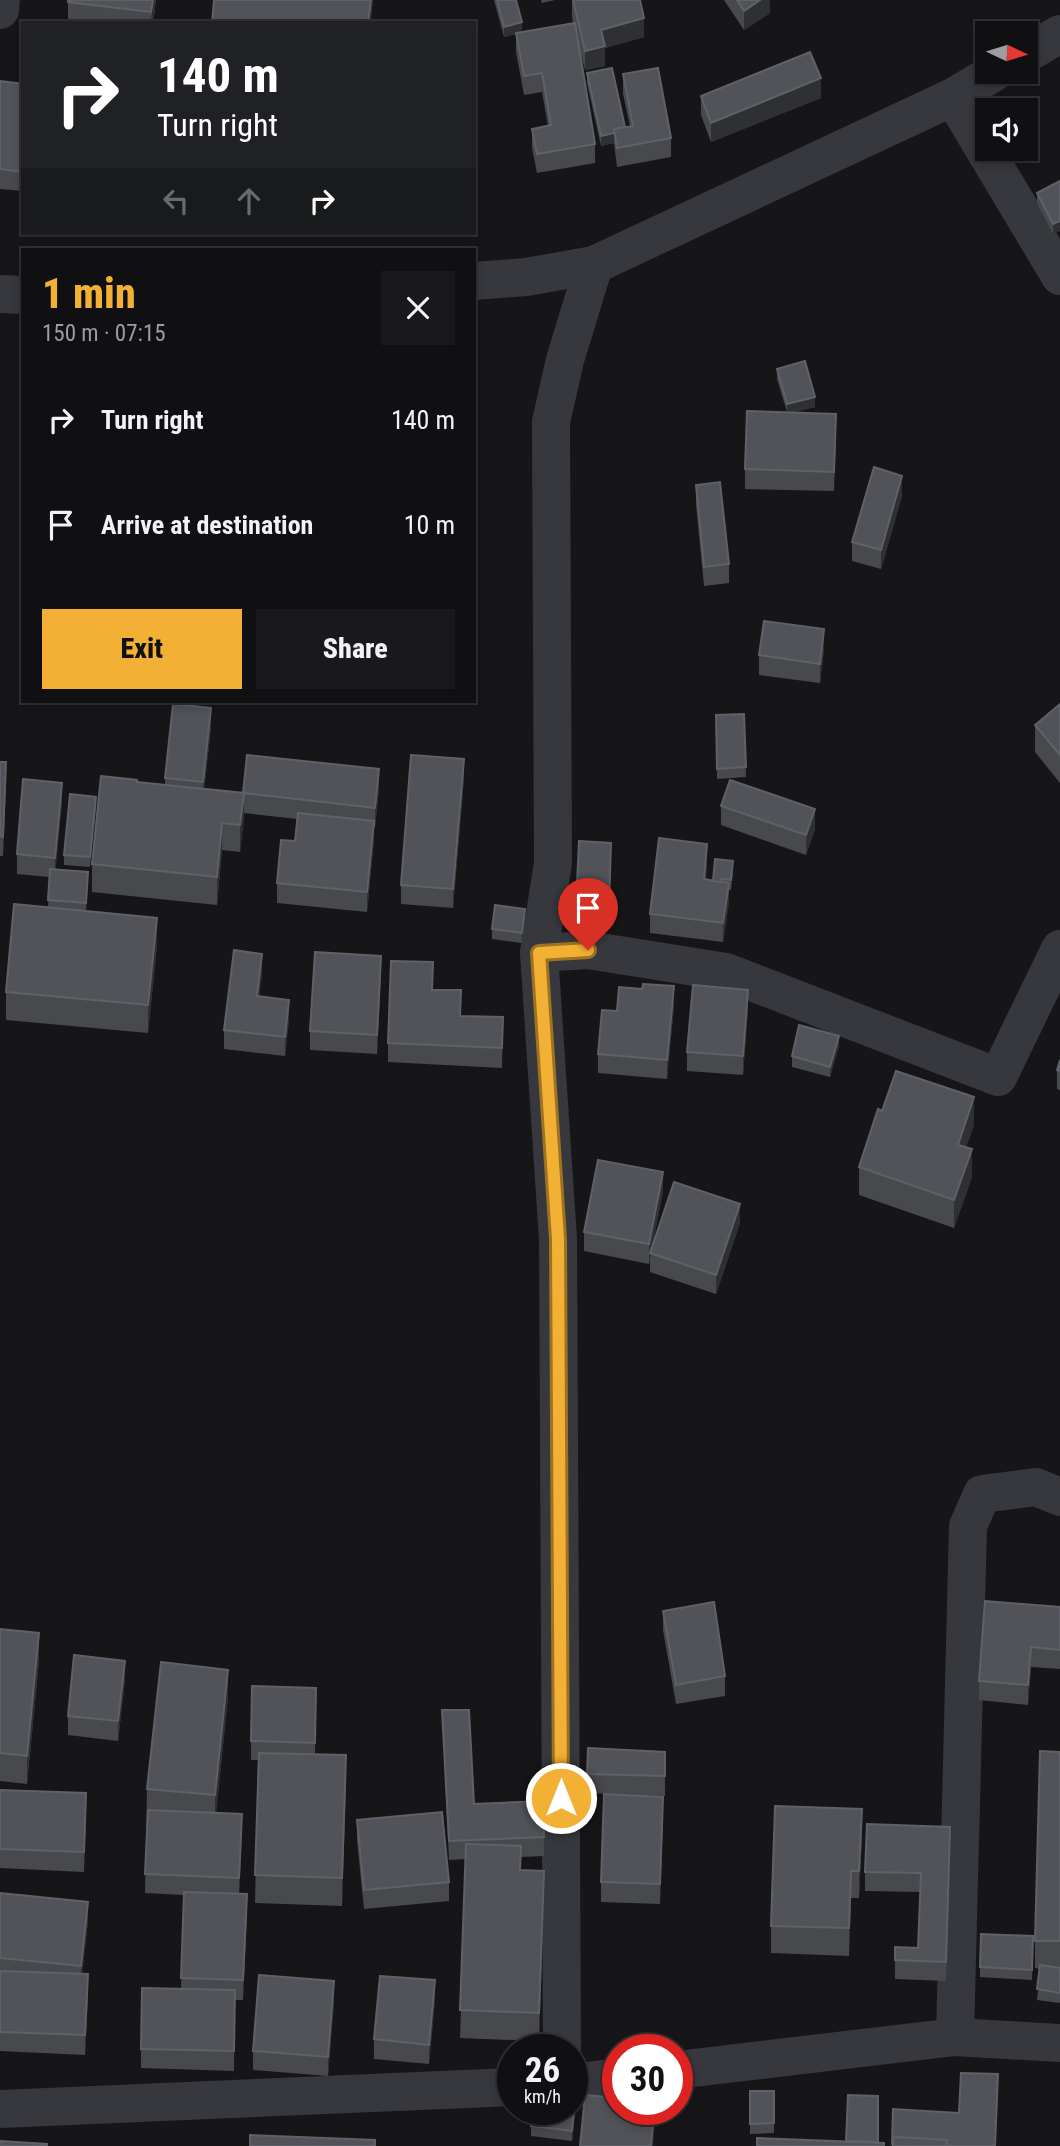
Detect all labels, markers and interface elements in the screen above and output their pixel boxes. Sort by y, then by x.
north arrow [975,21,1038,84]
map controls [975,21,1038,161]
text: 140 m [157,47,279,104]
icon: right [42,49,133,140]
button: sound [975,98,1038,161]
text: Turn right [157,106,278,144]
icon: left [157,182,195,220]
icon: ahead [230,182,268,220]
icon: right [303,182,341,220]
text: 1 min [42,269,136,318]
button: close [381,271,455,345]
text: 150 m · 07:15 [42,320,166,347]
icon: right [42,401,80,439]
text: Turn right [101,405,203,435]
text: 140 m [391,405,455,435]
icon: arrive [42,506,80,544]
text: Arrive at destination [101,510,313,540]
text: 10 m [404,510,455,540]
button: Exit [42,609,242,689]
button: Share [256,609,455,689]
pin [558,878,618,950]
icon: arrive [569,889,607,927]
position arrow [524,1761,598,1835]
speed limit sign: 30 [602,2034,693,2125]
text: 26 [525,2050,560,2091]
text: km/h [524,2086,561,2107]

